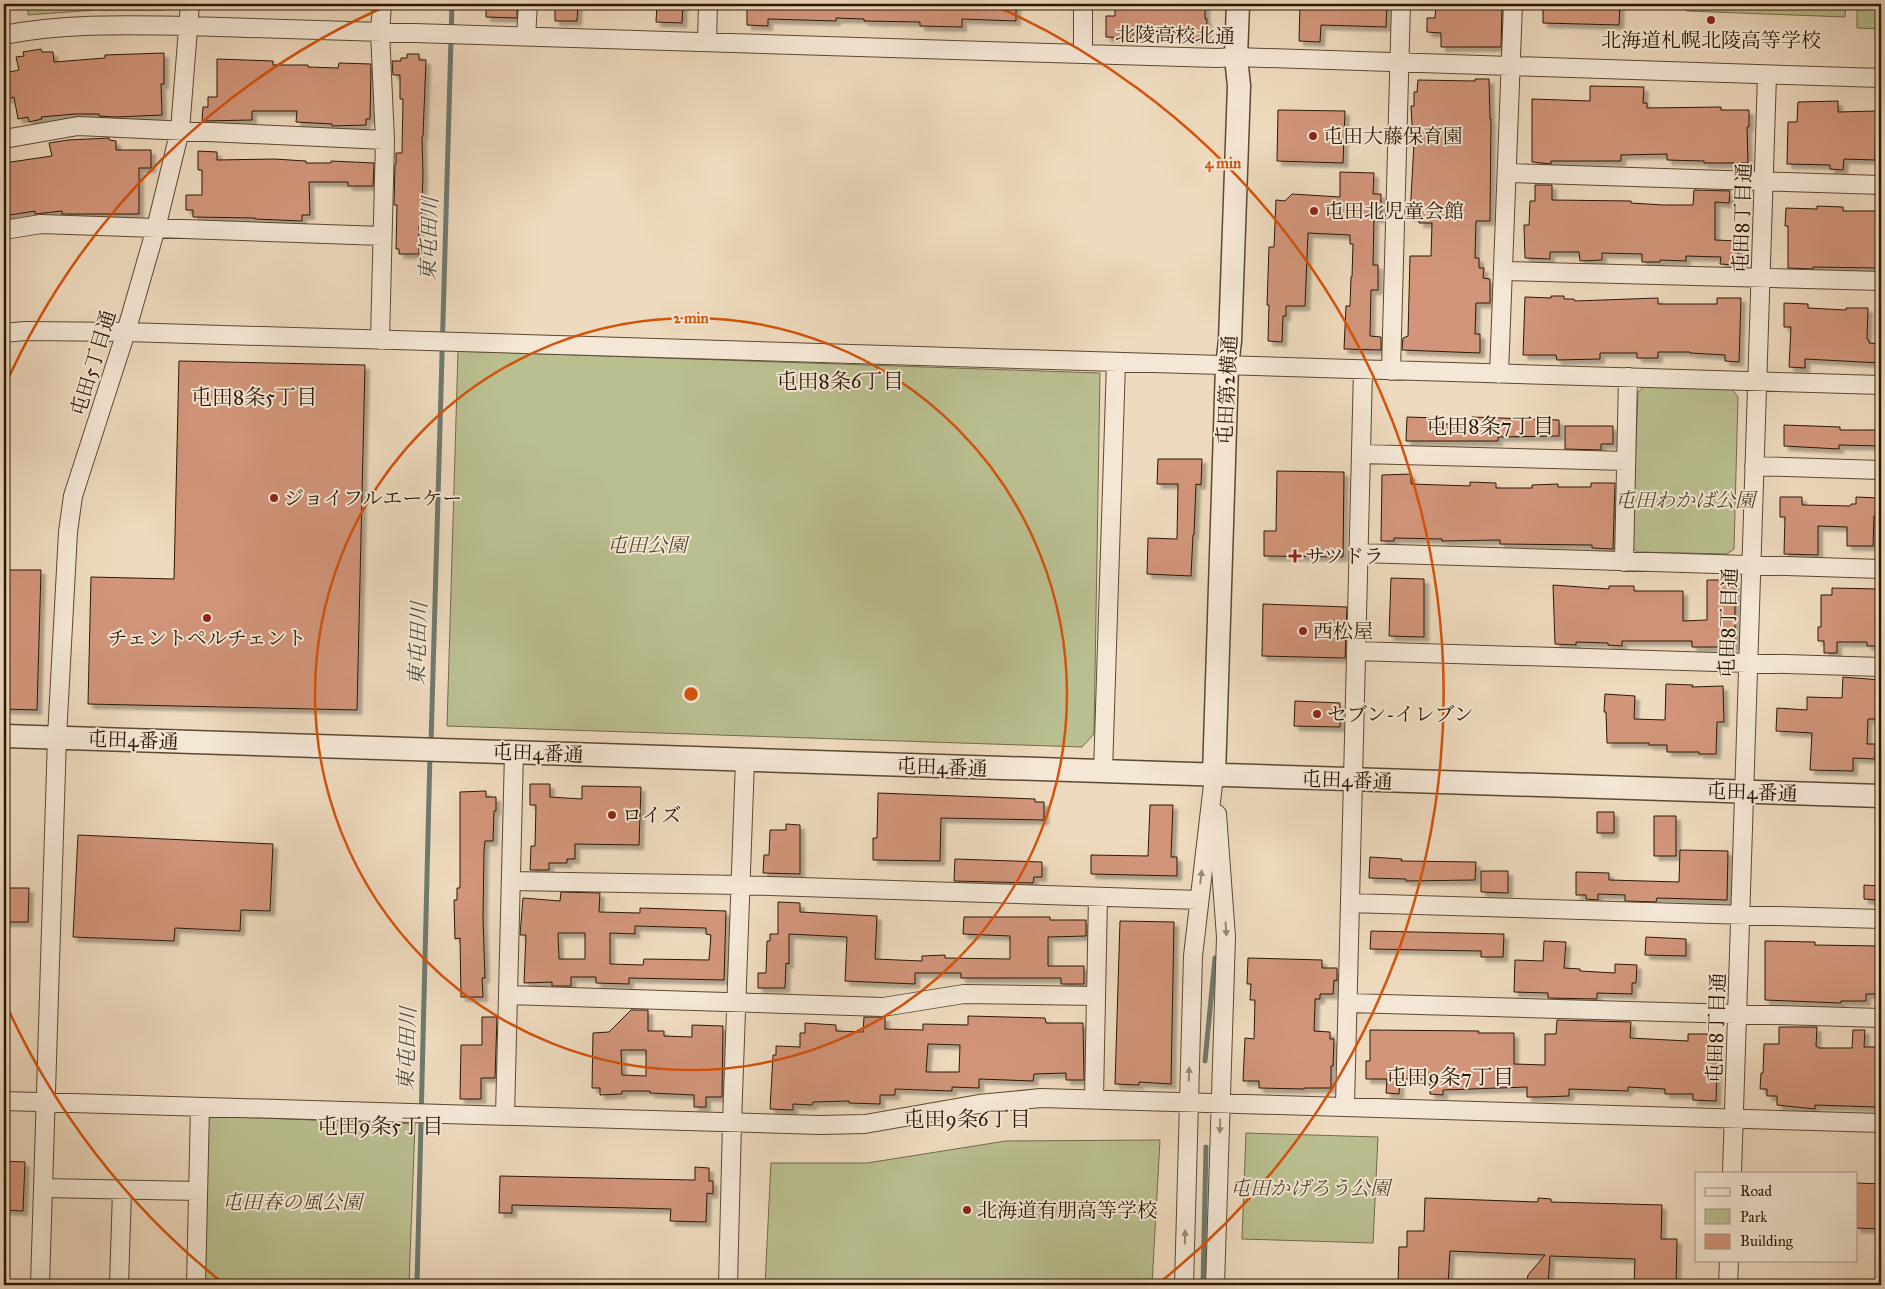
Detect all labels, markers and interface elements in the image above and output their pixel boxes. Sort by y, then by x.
marker: 北海道札幌北陵高等学校 [1705,14,1717,26]
street label: 北陵高校北通 [1115,22,1235,48]
place label: 北海道札幌北陵高等学校 [1601,28,1821,52]
place label: 屯田大藤保育園 [1323,124,1463,148]
marker: 屯田大藤保育園 [1307,130,1319,142]
text: 4 min [1205,154,1242,173]
street label: 屯田8丁目通 [1728,162,1756,274]
water label: 東屯田川 [415,195,444,281]
place label: 屯田北児童会館 [1324,199,1464,223]
marker: 屯田北児童会館 [1308,205,1320,217]
street label: 屯田5丁目通 [66,307,120,419]
text: 2 min [673,309,710,327]
street label: 屯田第2横通 [1212,335,1242,445]
district label: 屯田8条6丁目 [777,368,903,394]
district label: 屯田8条5丁目 [191,384,317,410]
district label: 屯田8条7丁目 [1426,413,1554,439]
place label: ジョイフルエーケー [284,486,462,510]
park label: 屯田わかば公園 [1615,488,1758,512]
marker: ジョイフルエーケー [268,492,280,504]
park label: 屯田公園 [607,533,690,557]
place label: サツドラ [1305,544,1384,568]
marker: サツドラ [1289,550,1301,562]
street label: 屯田8丁目通 [1714,567,1742,679]
water label: 東屯田川 [404,600,433,686]
marker: チェントペルチェント [201,612,213,624]
place label: 西松屋 [1313,619,1373,643]
marker: 西松屋 [1297,625,1309,637]
place label: チェントペルチェント [108,626,306,650]
centre of rings [682,685,700,703]
place label: セブン-イレブン [1327,702,1474,726]
marker: セブン-イレブン [1311,708,1323,720]
street label: 屯田4番通 [87,726,179,754]
street label: 屯田4番通 [492,739,584,767]
street label: 屯田4番通 [896,753,988,781]
street label: 屯田4番通 [1301,766,1393,794]
street label: 屯田4番通 [1706,778,1798,806]
place label: ロイズ [622,803,681,827]
marker: ロイズ [606,809,618,821]
one-way arrow [1197,869,1205,885]
one-way arrow [1222,921,1230,937]
street label: 屯田8丁目通 [1702,972,1730,1084]
water label: 東屯田川 [393,1005,422,1091]
district label: 屯田9条7丁目 [1386,1064,1514,1090]
one-way arrow [1185,1066,1193,1082]
district label: 屯田9条6丁目 [903,1106,1031,1132]
district label: 屯田9条5丁目 [317,1113,443,1139]
one-way arrow [1215,1119,1223,1135]
legend [1695,1172,1858,1262]
park label: 屯田かげろう公園 [1230,1176,1393,1200]
text: Road [1740,1182,1772,1200]
park label: 屯田春の風公園 [222,1190,365,1214]
place label: 北海道有朋高等学校 [977,1198,1157,1222]
marker: 北海道有朋高等学校 [961,1204,973,1216]
text: Park [1740,1208,1767,1226]
one-way arrow [1181,1228,1189,1244]
text: Building [1740,1232,1794,1250]

